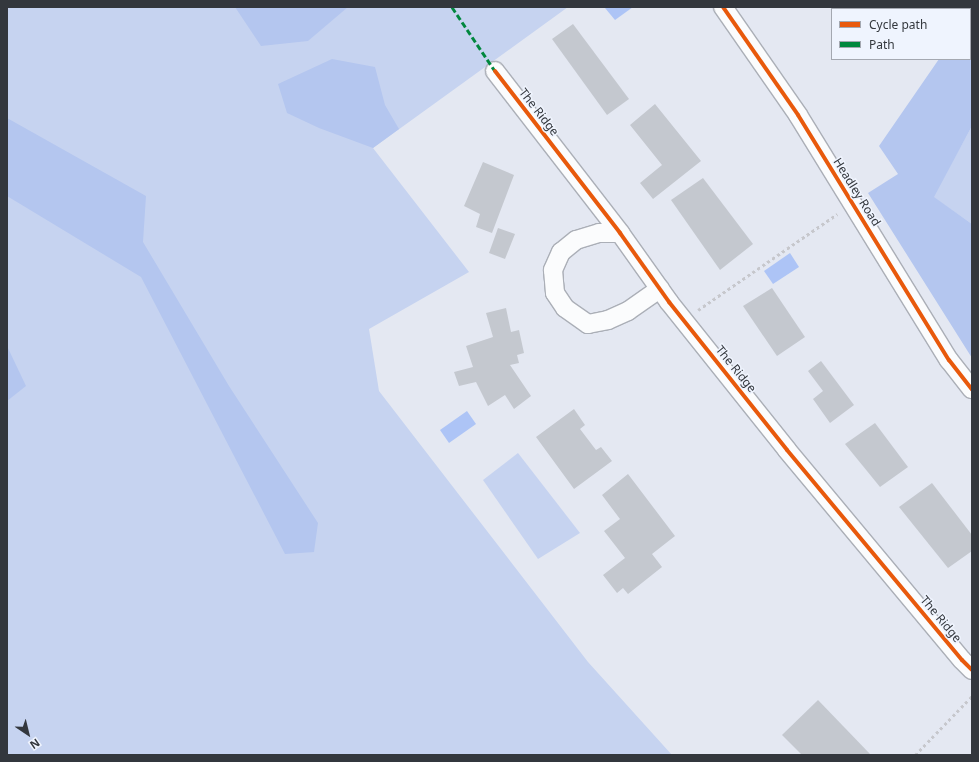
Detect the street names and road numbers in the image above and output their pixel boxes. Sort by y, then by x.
street label: The Ridge [516,85,562,139]
street label: Headley Road [830,155,884,229]
street label: The Ridge [713,343,759,395]
street label: The Ridge [917,593,965,645]

